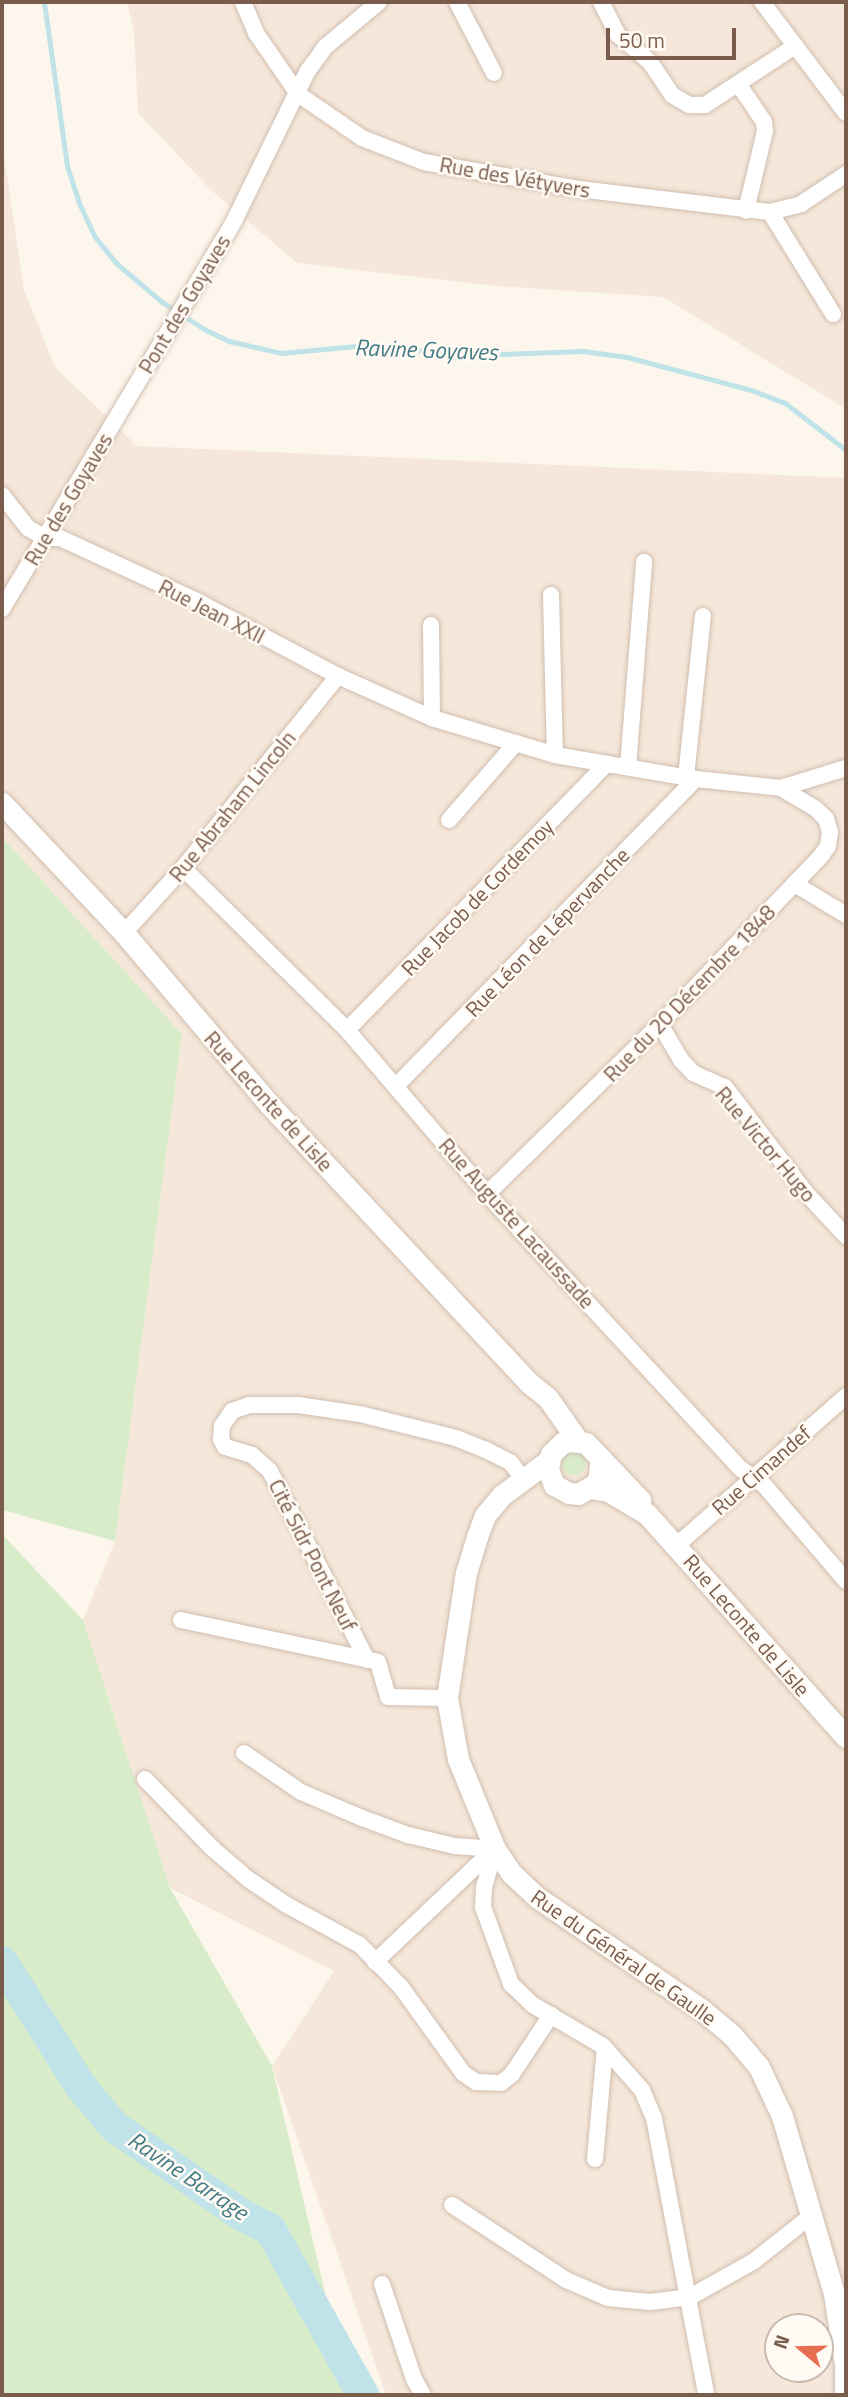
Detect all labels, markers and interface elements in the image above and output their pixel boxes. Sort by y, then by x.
scale bar [610,14,740,58]
text: 50 m [619,24,665,56]
street label: Rue des Vétyvers [438,151,592,203]
street label: Pont des Goyaves [133,230,235,378]
water label: Ravine Goyaves [354,334,498,366]
street label: Rue des Goyaves [19,428,117,570]
street label: Rue Jean XXII [155,573,269,649]
street label: Rue Abraham Lincoln [163,726,301,886]
street label: Rue Jacob de Cordemoy [396,814,558,980]
street label: Rue Léon de Lépervanche [460,842,634,1022]
street label: Rue du 20 Décembre 1848 [598,899,780,1087]
street label: Rue Leconte de Lisle [199,1026,339,1176]
street label: Rue Victor Hugo [710,1081,822,1207]
street label: Rue Auguste Lacaussade [434,1133,600,1313]
street label: Rue Cimandef [706,1420,816,1520]
street label: Cité Sidr Pont Neuf [264,1475,362,1635]
street label: Rue Leconte de Lisle [678,1549,816,1701]
street label: Rue du Général de Gaulle [527,1884,721,2030]
water label: Ravine Barrage [123,2126,253,2226]
north arrow [764,2313,834,2383]
text: N [765,2331,796,2353]

